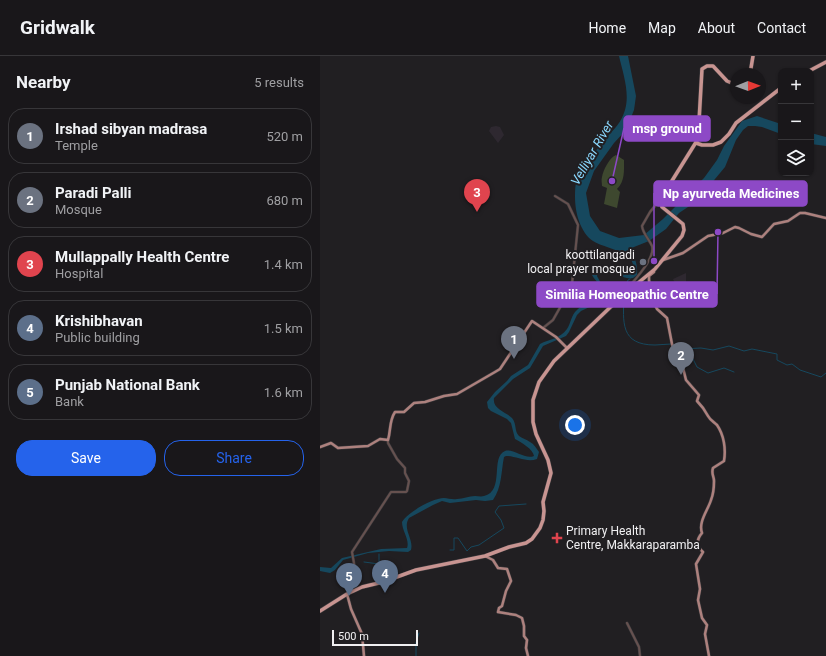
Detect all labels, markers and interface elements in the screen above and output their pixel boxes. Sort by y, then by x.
text: Gridwalk [20,16,95,39]
text: Home [588,20,626,36]
text: Map [648,20,676,36]
text: About [698,20,735,36]
text: Contact [757,20,806,36]
north arrow [730,68,766,104]
map controls [778,68,814,176]
button: + [778,68,814,104]
text: Nearby [16,72,71,92]
text: 5 results [254,75,304,90]
button: − [778,104,814,140]
callout: msp ground [624,116,710,141]
water label: Velliyar River [568,118,617,188]
text: Irshad sibyan madrasa [55,120,207,138]
text: msp ground [632,121,702,136]
text: 1 [26,129,34,144]
text: 520 m [266,129,303,144]
text: Temple [55,138,98,153]
button: layers [778,140,814,176]
pin: 3 [464,179,490,212]
callout: Np ayurveda Medicines [654,181,807,206]
text: Paradi Palli [55,184,132,202]
text: Np ayurveda Medicines [663,186,800,201]
text: 2 [26,193,34,208]
text: 680 m [266,193,303,208]
text: Mosque [55,202,102,217]
text: Mullappally Health Centre [55,248,229,266]
place label: koottilangadi local prayer mosque [527,248,635,276]
text: 3 [26,257,34,272]
text: 1.4 km [264,257,303,272]
marker: koottilangadi local prayer mosque [638,257,648,267]
text: Hospital [55,266,103,281]
callout: Similia Homeopathic Centre [537,282,717,307]
text: Similia Homeopathic Centre [545,287,709,302]
text: Krishibhavan [55,312,143,330]
text: 4 [26,321,34,336]
text: 1.5 km [264,321,303,336]
pin: 1 [501,326,527,359]
text: Public building [55,330,140,345]
pin: 2 [668,342,694,375]
text: Punjab National Bank [55,376,200,394]
text: 5 [26,385,34,400]
text: 1.6 km [264,385,303,400]
text: Bank [55,394,84,409]
your location [565,415,585,435]
button: Save [16,440,156,476]
button: Share [164,440,304,476]
place label: Primary Health Centre, Makkaraparamba [566,524,700,552]
marker: Primary Health Centre, Makkaraparamba [551,532,563,544]
pin: 4 [372,560,398,593]
pin: 5 [336,563,362,596]
scale bar [332,628,418,647]
text: 500 m [338,630,369,643]

